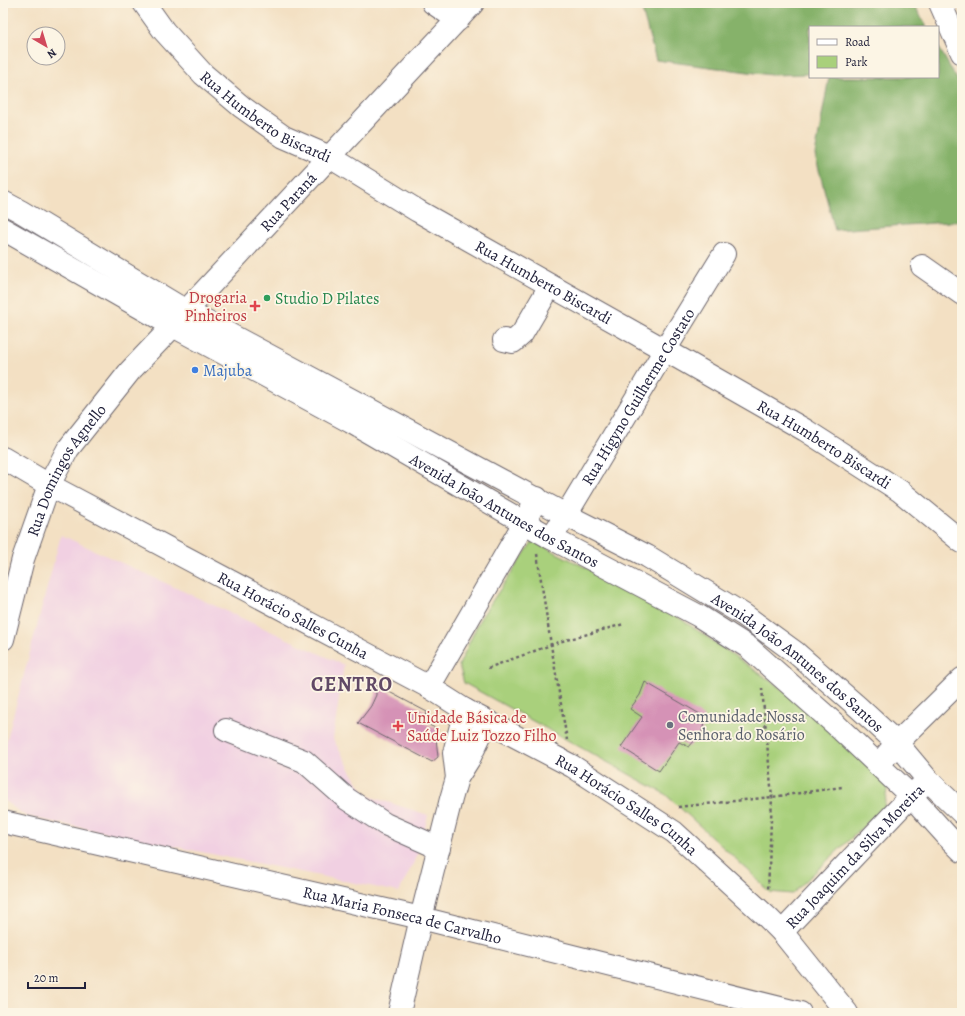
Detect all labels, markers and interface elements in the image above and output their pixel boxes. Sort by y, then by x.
north arrow [26,26,66,66]
legend [809,26,939,78]
text: Road [845,34,871,50]
text: N [44,45,60,62]
text: Park [845,54,868,70]
street label: Rua Humberto Biscardi [195,66,335,168]
street label: Rua Paraná [255,167,322,237]
street label: Rua Humberto Biscardi [471,235,616,330]
place label: Drogaria Pinheiros [184,287,248,327]
place label: Studio D Pilates [275,288,379,310]
marker: Studio D Pilates [262,293,272,303]
marker: Drogaria Pinheiros [250,301,260,311]
street label: Rua Higyno Guilherme Costato [576,304,700,489]
place label: Majuba [203,360,253,382]
marker: Majuba [190,365,200,375]
street label: Rua Humberto Biscardi [753,395,895,495]
street label: Rua Domingos Agnello [22,400,112,539]
street label: Avenida João Antunes dos Santos [405,448,603,573]
street label: Rua Horácio Salles Cunha [214,567,373,665]
street label: Avenida João Antunes dos Santos [706,587,888,737]
district label: CENTRO [311,671,393,698]
place label: Comunidade Nossa Senhora do Rosário [678,706,806,746]
place label: Unidade Básica de Saúde Luiz Tozzo Filho [407,707,556,747]
marker: Unidade Básica de Saúde Luiz Tozzo Filho [392,720,404,732]
marker: Comunidade Nossa Senhora do Rosário [665,720,675,730]
street label: Rua Horácio Salles Cunha [551,749,703,861]
street label: Rua Joaquim da Silva Moreira [781,779,930,934]
street label: Rua Maria Fonseca de Carvalho [301,881,504,950]
scale bar [28,964,85,990]
text: 20 m [34,970,58,986]

